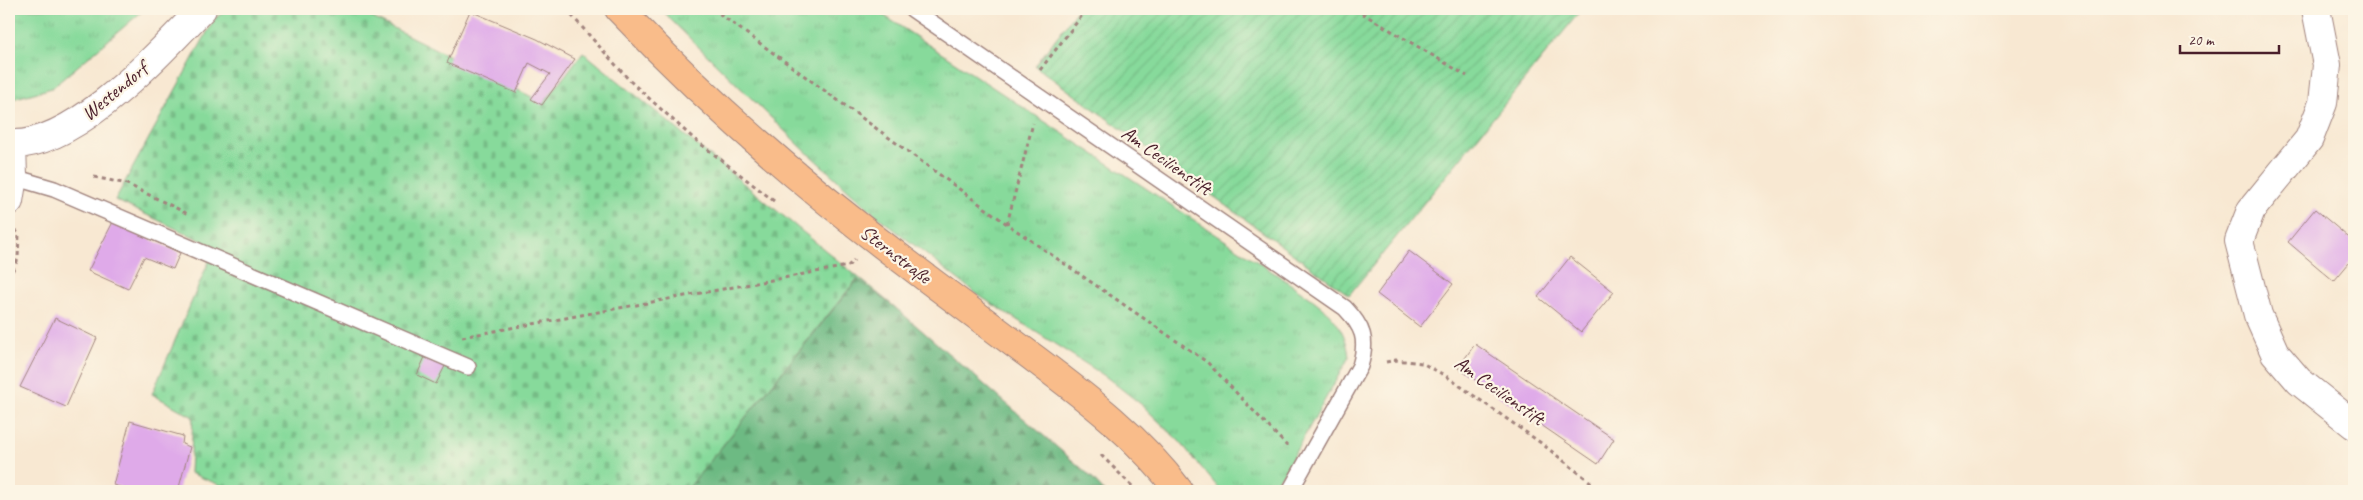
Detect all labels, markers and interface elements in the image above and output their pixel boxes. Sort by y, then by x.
scale bar [2180,22,2279,54]
text: 20 m [2188,31,2215,50]
street label: Westendorf [76,53,156,126]
street label: Am Cecilienstift [1117,120,1218,202]
street label: Sternstraße [855,220,937,290]
street label: Am Cecilienstift [1450,350,1551,432]

